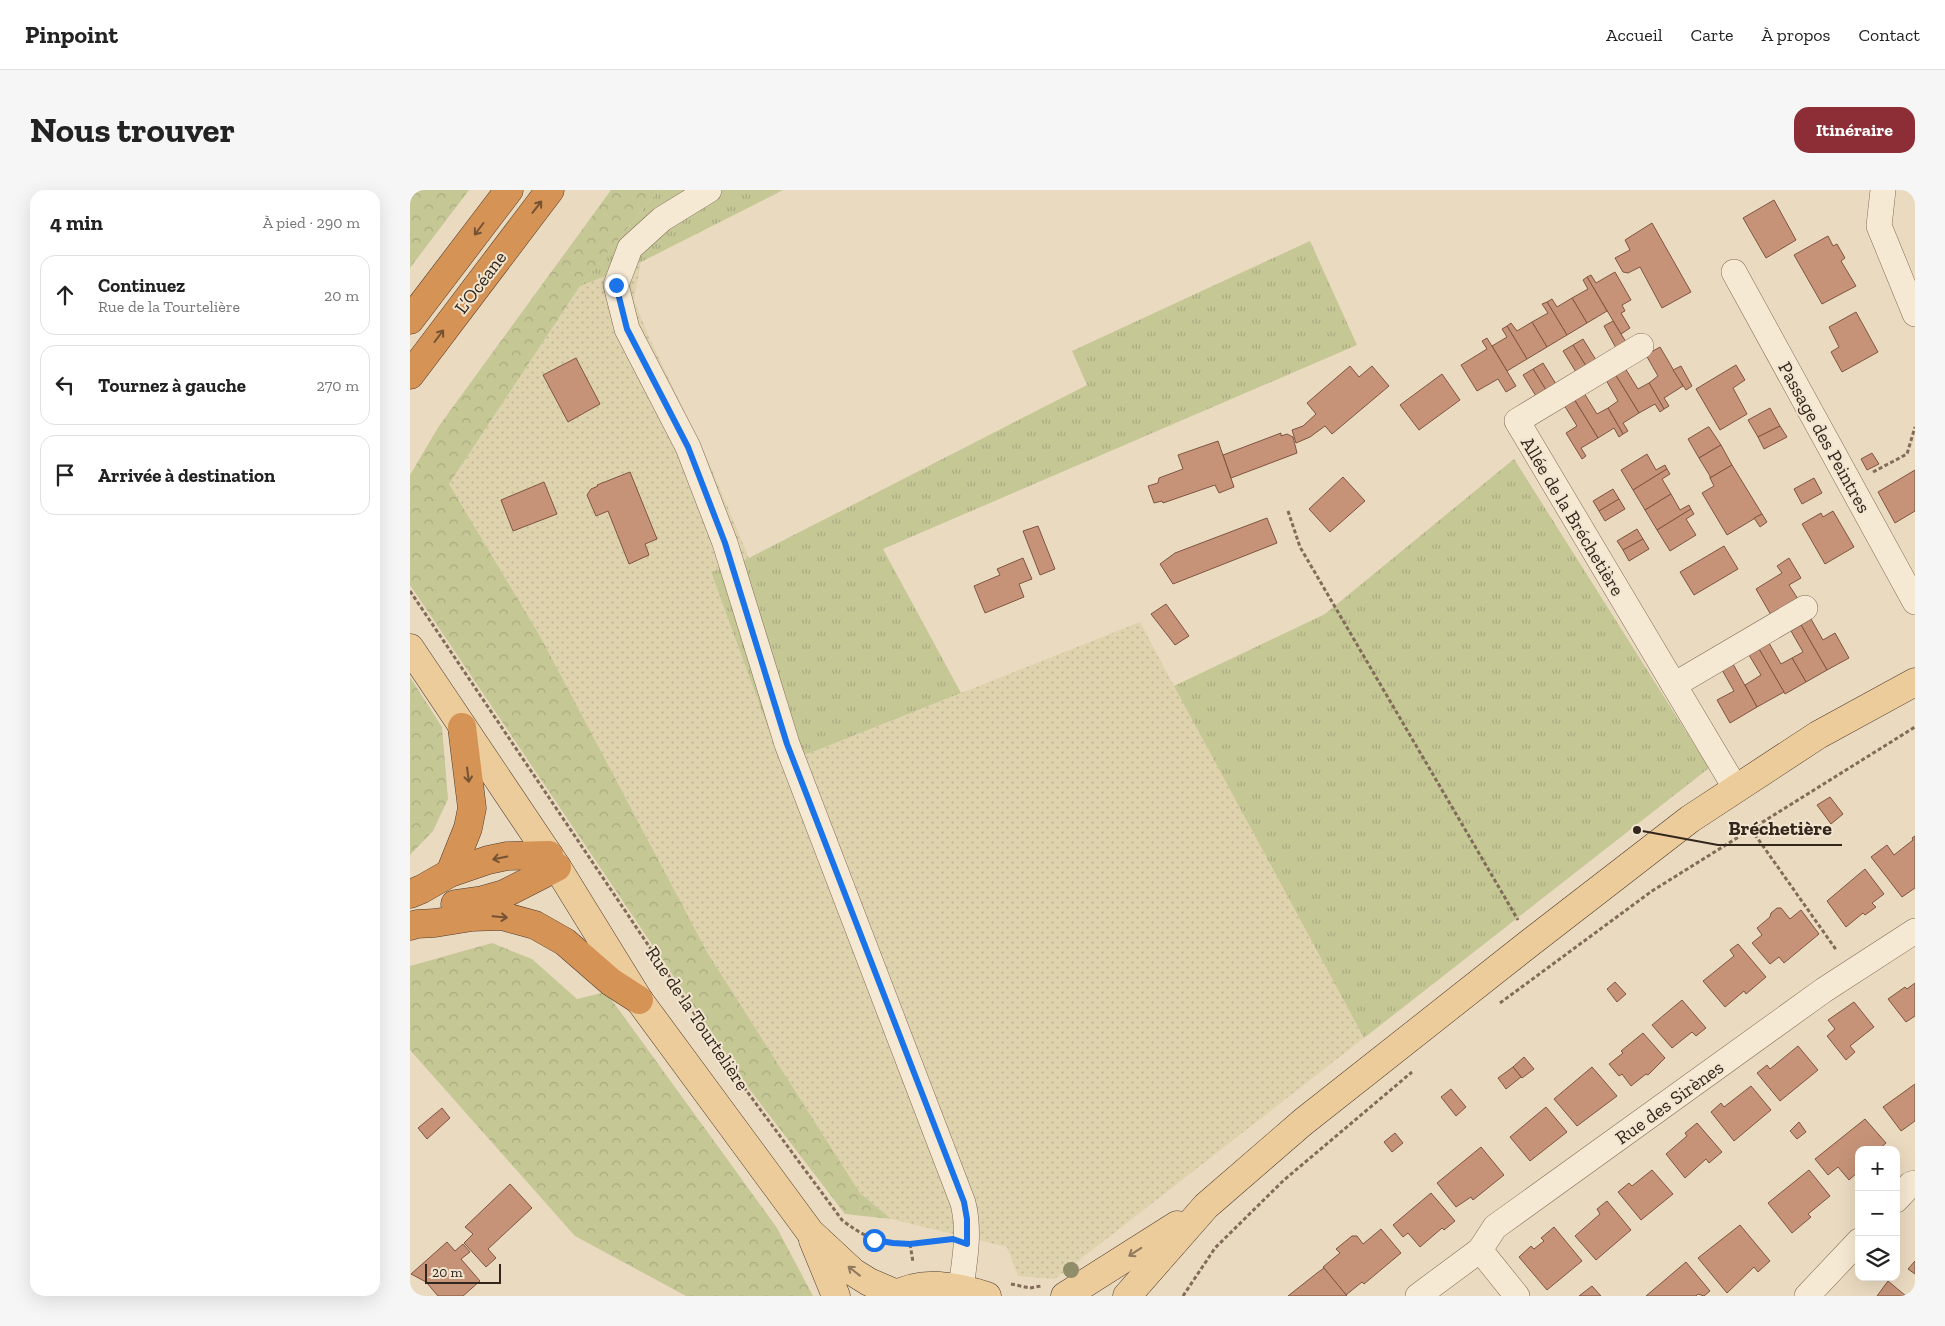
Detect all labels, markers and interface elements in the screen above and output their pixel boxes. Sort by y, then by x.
text: Pinpoint [25,20,118,49]
text: Accueil [1606,24,1663,46]
text: Carte [1691,24,1734,46]
text: À propos [1762,24,1830,46]
text: Contact [1858,24,1920,46]
button: Itinéraire [1794,107,1915,153]
text: Nous trouver [30,109,235,151]
one-way arrow [532,200,542,214]
text: 4 min [50,210,103,235]
text: À pied · 290 m [263,213,360,232]
one-way arrow [474,222,484,236]
street label: L’Océane [449,246,512,318]
text: Continuez [98,274,185,297]
route end [605,274,628,297]
icon: ahead [51,281,79,309]
text: 20 m [324,286,359,305]
text: Rue de la Tourtelière [98,297,240,316]
one-way arrow [434,329,444,343]
street label: Passage des Peintres [1773,358,1876,517]
icon: left [51,371,79,399]
text: Tournez à gauche [98,374,246,397]
text: 270 m [317,376,359,395]
street label: Allée de la Bréchetière [1516,432,1629,600]
icon: arrive [51,461,79,489]
text: Arrivée à destination [98,464,275,487]
one-way arrow [463,767,473,783]
callout: Bréchetière [1718,810,1842,845]
text: Bréchetière [1728,816,1832,840]
one-way arrow [493,853,509,863]
one-way arrow [492,912,508,922]
street label: Rue de la Tourtelière [641,942,754,1095]
street label: Rue des Sirènes [1611,1055,1728,1149]
map controls [1855,1146,1900,1281]
button: + [1855,1146,1900,1191]
button: − [1855,1191,1900,1236]
route start [863,1229,886,1252]
button: layers [1855,1236,1900,1281]
one-way arrow [1129,1247,1143,1257]
scale bar [425,1261,501,1284]
text: 20 m [432,1264,463,1281]
one-way arrow [848,1266,861,1277]

